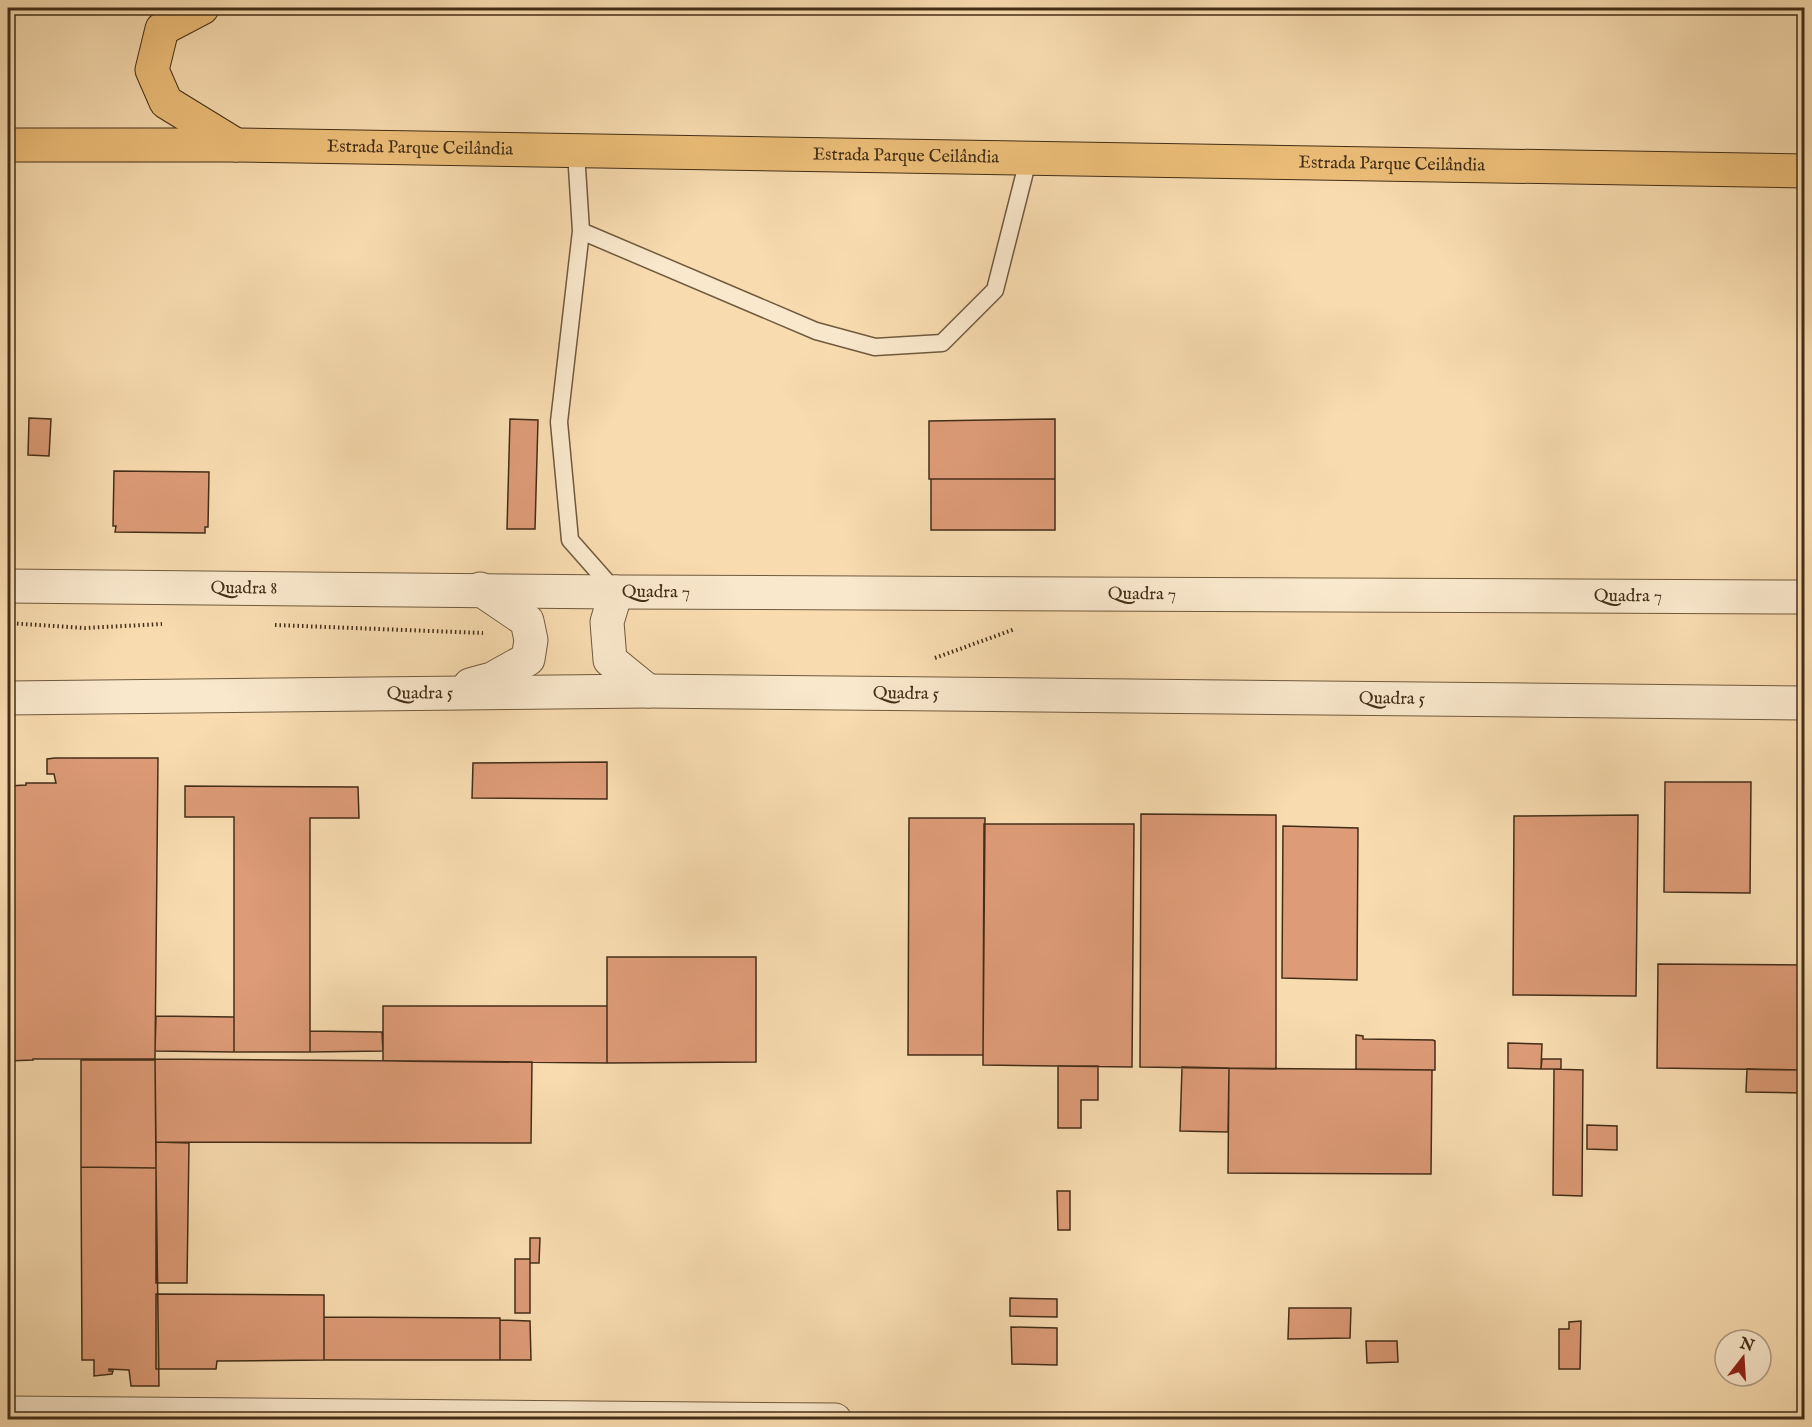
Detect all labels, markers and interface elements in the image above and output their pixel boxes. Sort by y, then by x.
street label: Estrada Parque Ceilândia [327,135,514,161]
street label: Estrada Parque Ceilândia [813,143,999,169]
street label: Estrada Parque Ceilândia [1298,151,1485,177]
street label: Quadra 8 [210,576,278,600]
street label: Quadra 7 [622,581,690,604]
street label: Quadra 7 [1108,583,1176,606]
street label: Quadra 7 [1594,585,1662,608]
street label: Quadra 5 [387,682,454,705]
street label: Quadra 5 [873,682,940,706]
street label: Quadra 5 [1359,687,1426,711]
north arrow [1713,1328,1773,1388]
text: N [1736,1334,1756,1357]

